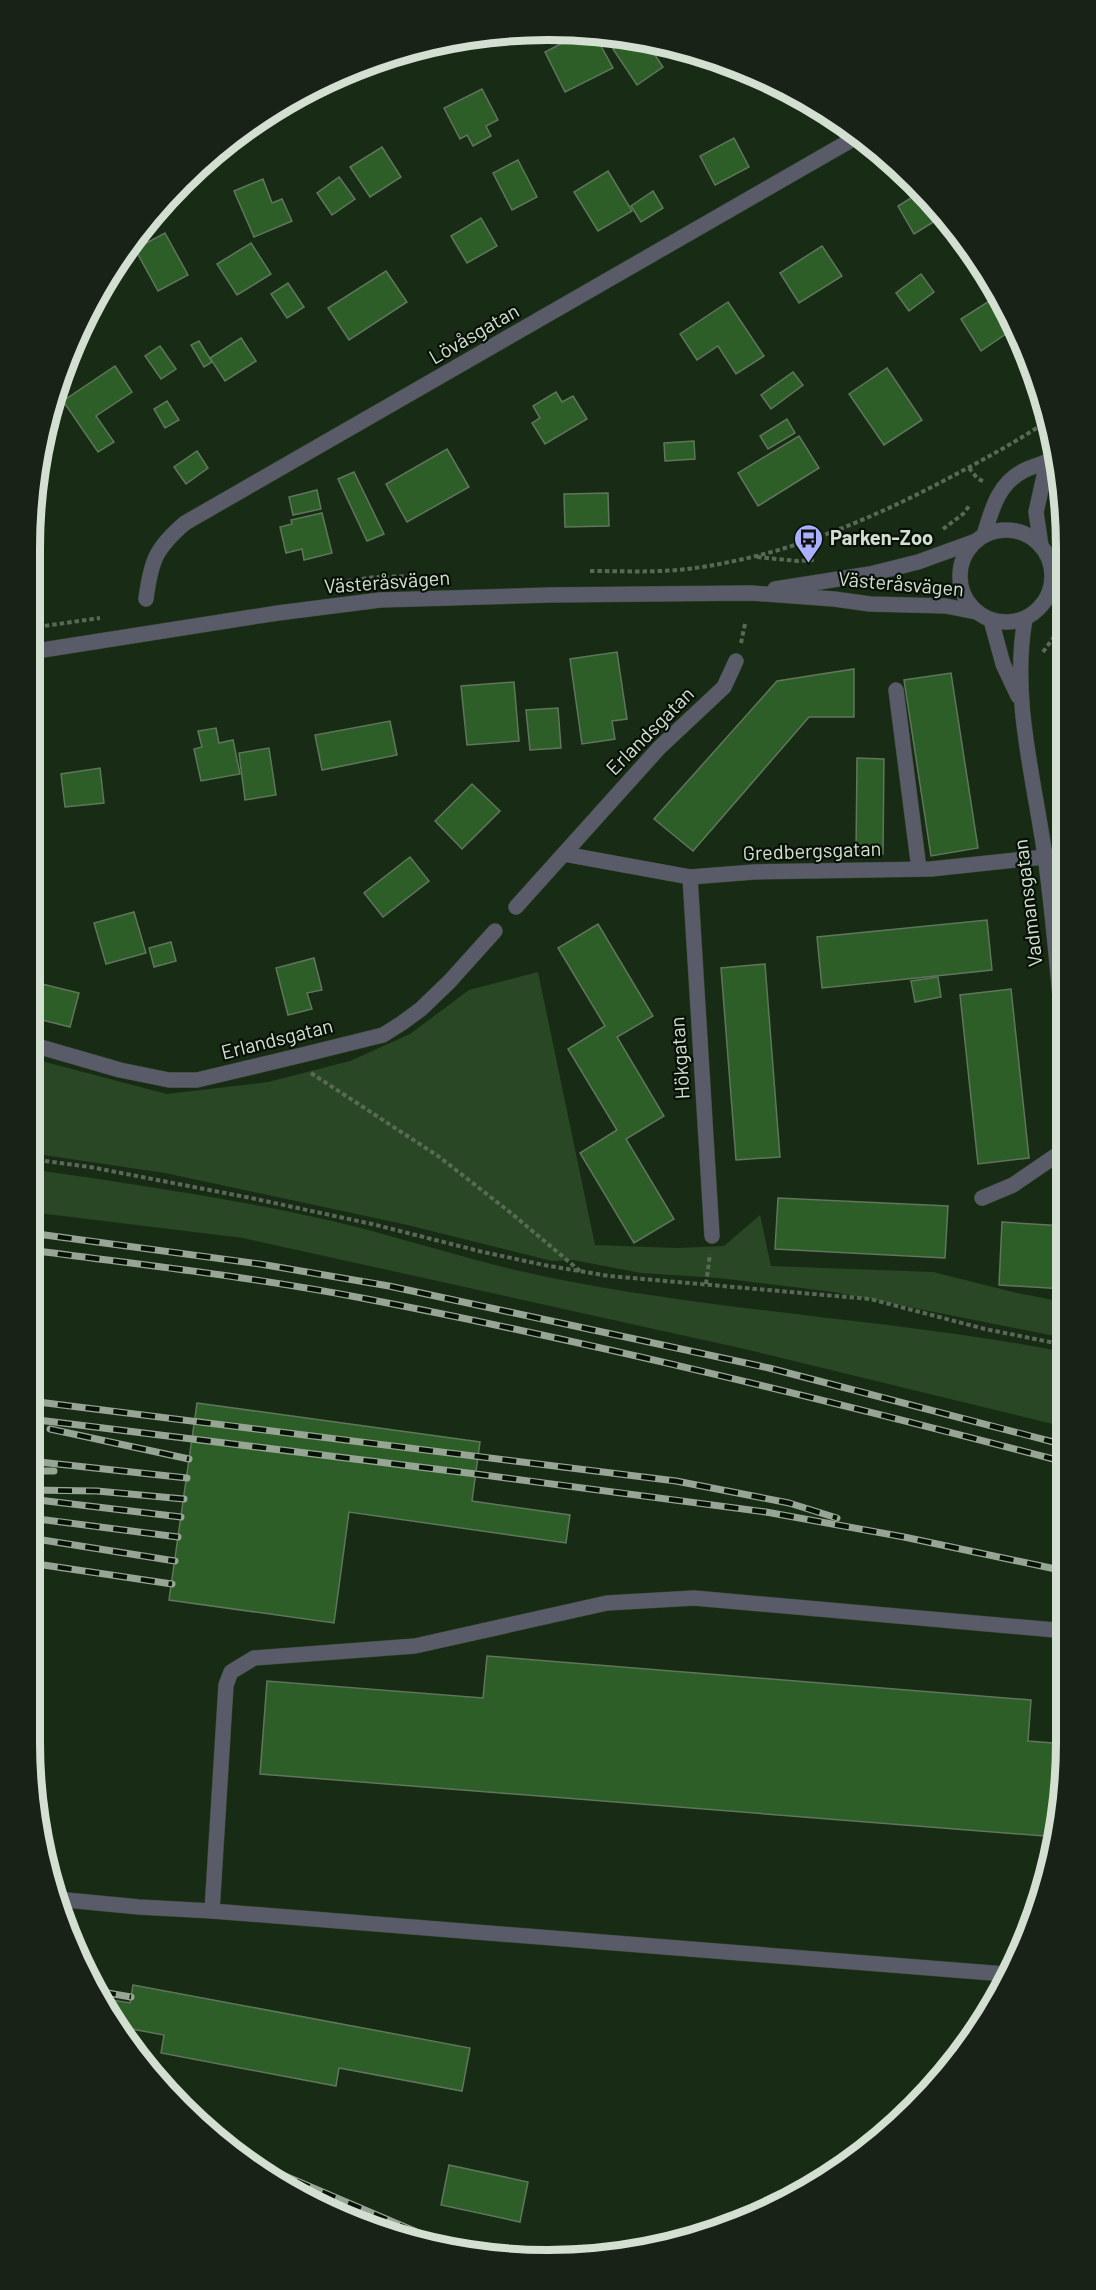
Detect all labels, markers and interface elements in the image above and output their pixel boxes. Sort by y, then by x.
street label: Lövåsgatan [424,298,523,369]
bus stop icon: Parken-Zoo [793,522,825,564]
place label: Parken-Zoo [830,525,933,549]
street label: Västeråsvägen [323,565,451,597]
street label: Västeråsvägen [837,566,965,600]
street label: Erlandsgatan [600,681,698,779]
street label: Gredbergsgatan [742,836,882,864]
street label: Vadmansgatan [1007,838,1047,968]
street label: Erlandsgatan [218,1013,335,1064]
street label: Hökgatan [664,1016,694,1100]

